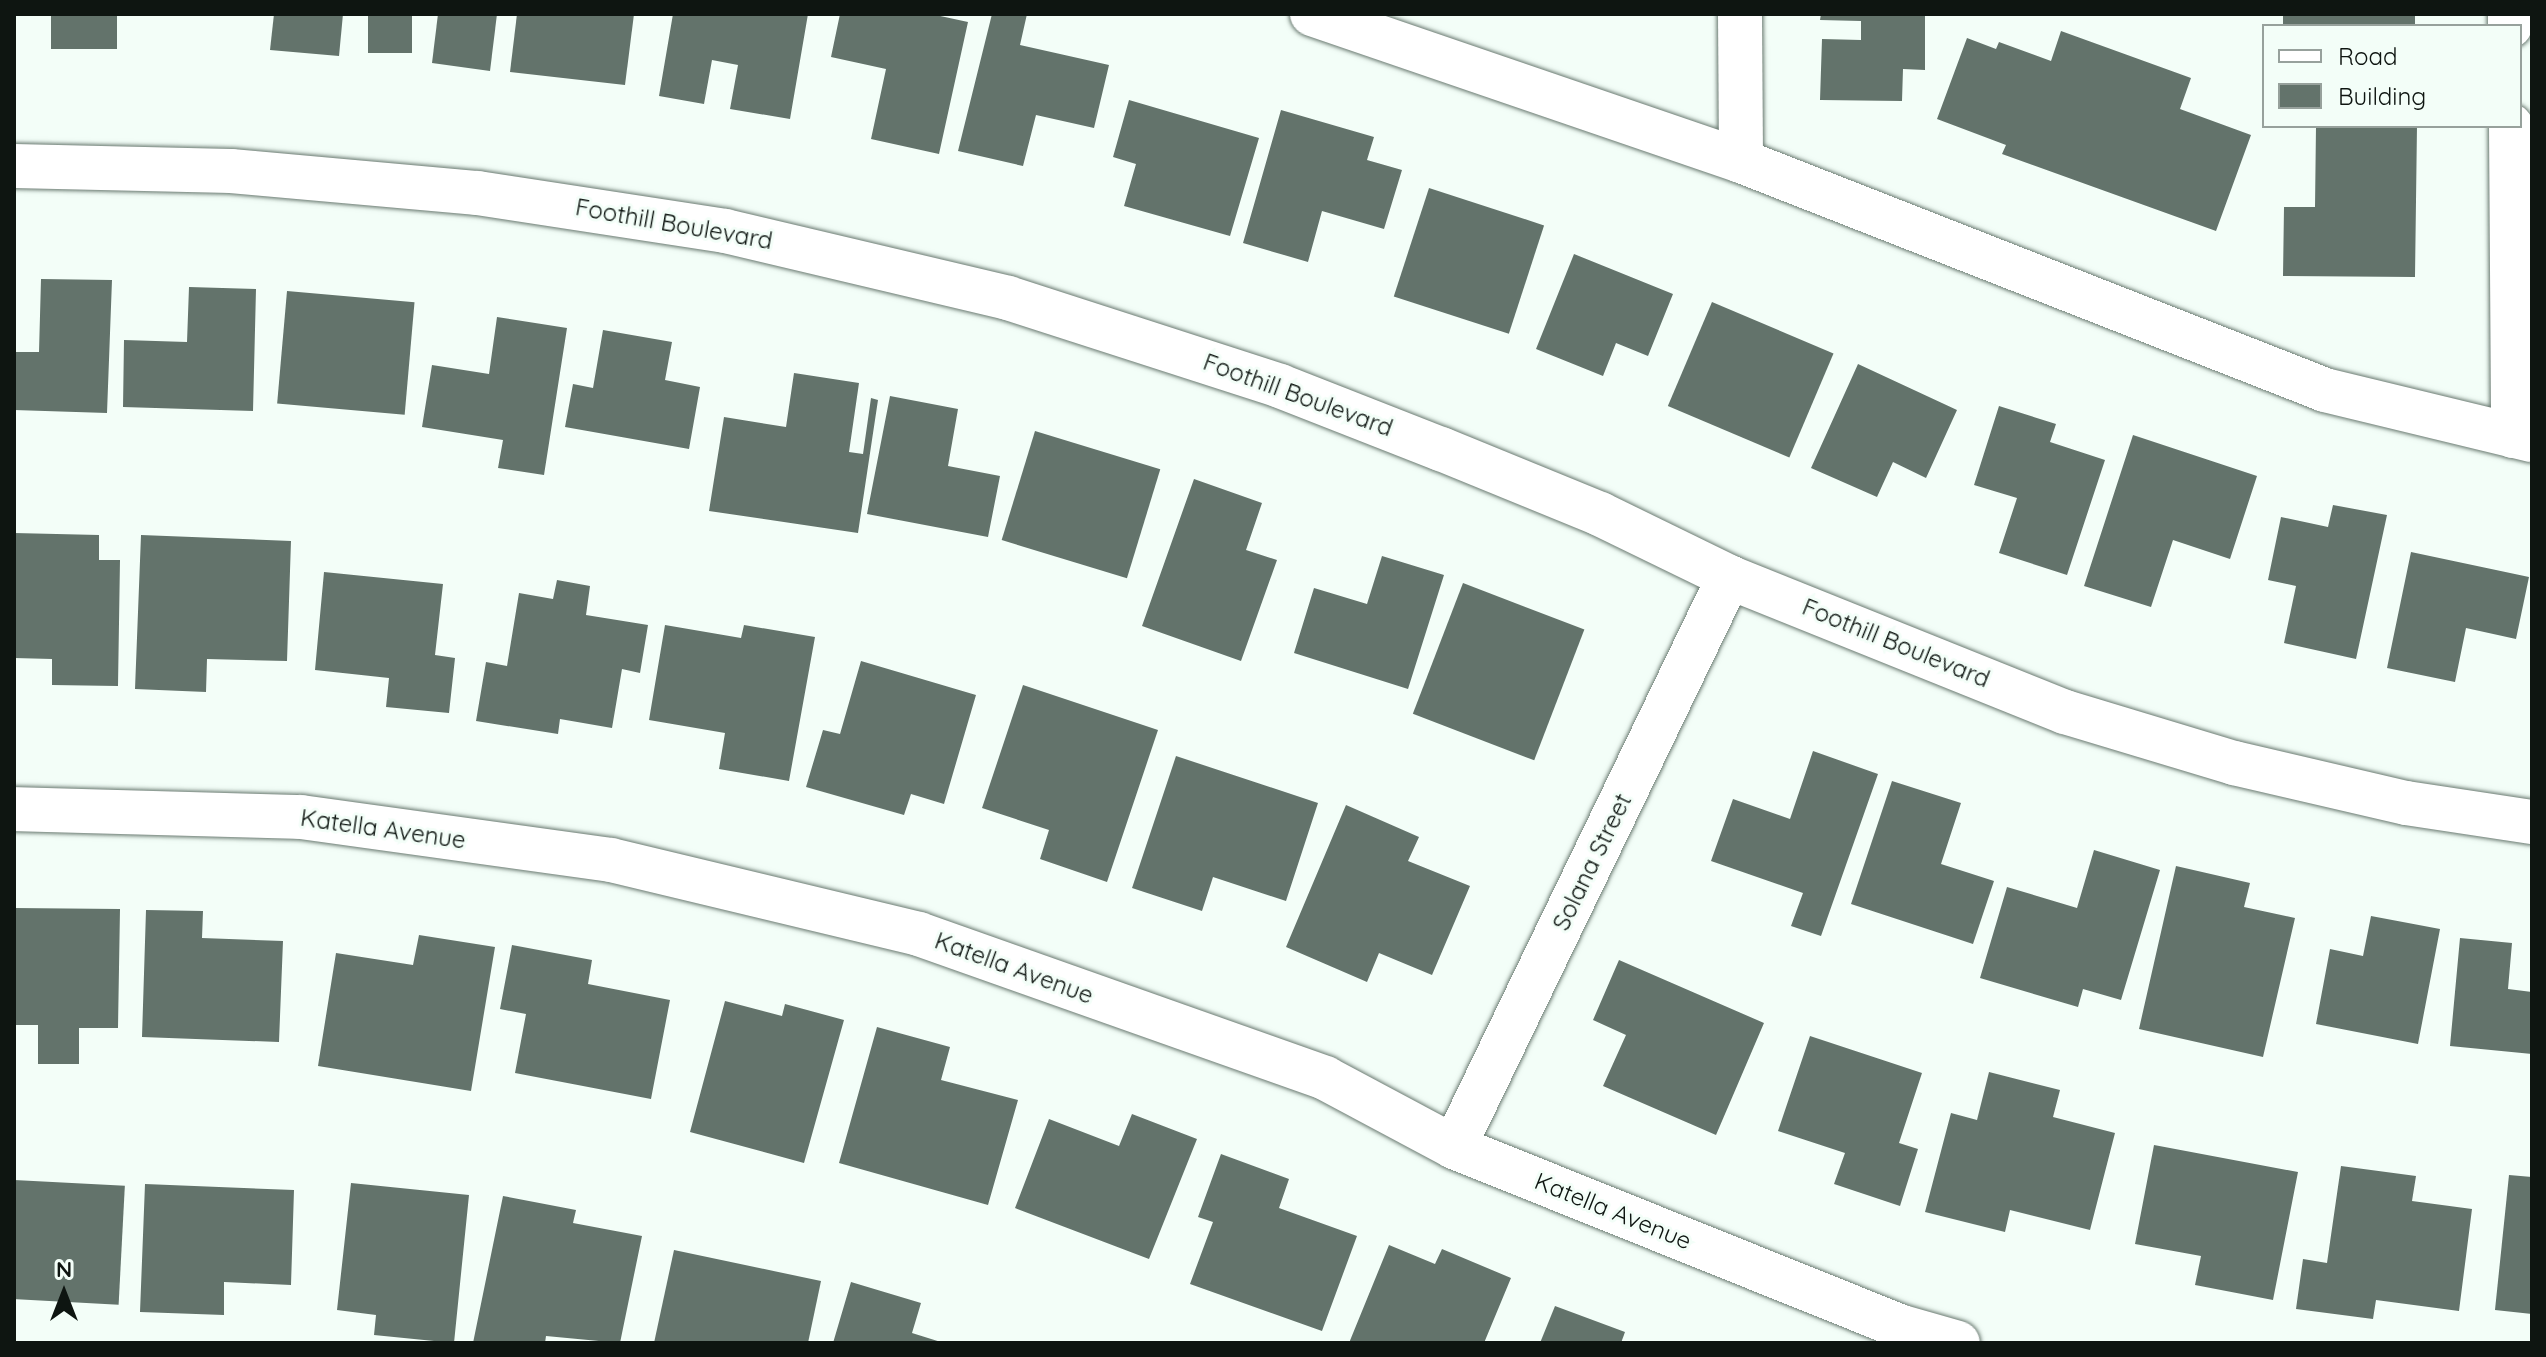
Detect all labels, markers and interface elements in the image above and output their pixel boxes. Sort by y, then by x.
legend [2262,24,2522,128]
text: Road [2338,41,2398,71]
text: Building [2338,81,2426,111]
street label: Foothill Boulevard [573,192,775,256]
street label: Foothill Boulevard [1199,347,1397,443]
street label: Foothill Boulevard [1798,592,1994,694]
street label: Solana Street [1546,789,1638,935]
street label: Katella Avenue [299,803,467,855]
street label: Katella Avenue [931,926,1097,1010]
street label: Katella Avenue [1530,1166,1696,1256]
north arrow [24,1253,104,1333]
text: N [56,1255,72,1283]

